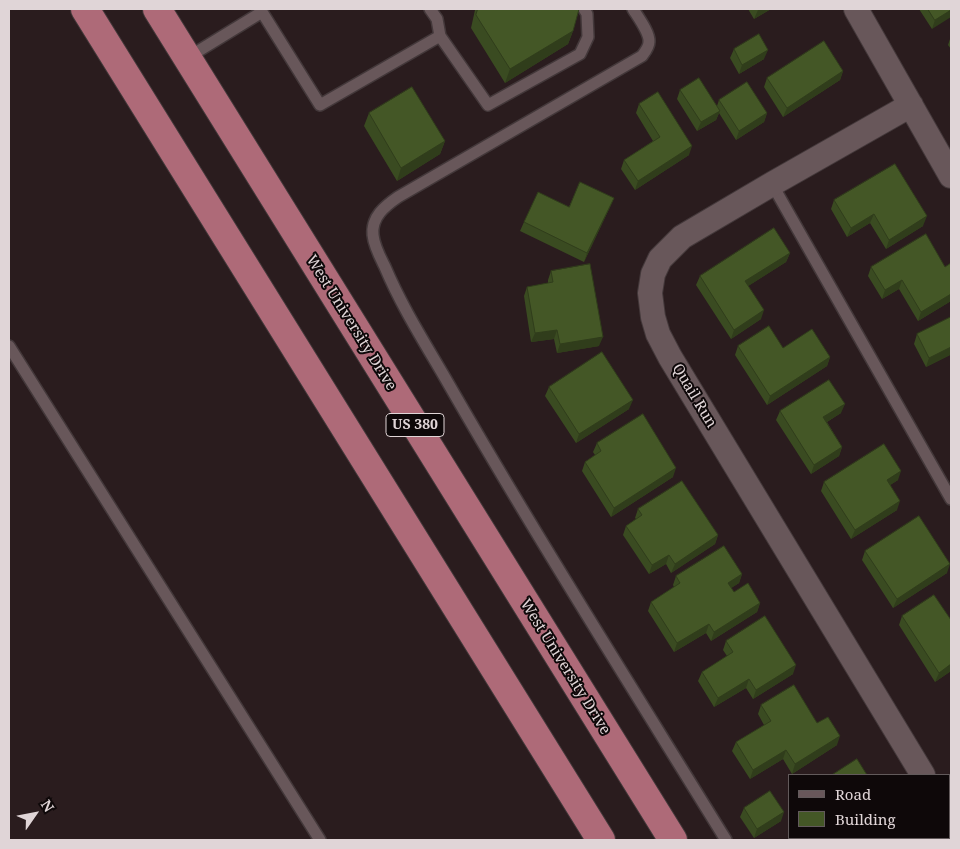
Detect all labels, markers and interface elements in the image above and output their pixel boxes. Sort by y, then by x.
street label: West University Drive [302,252,400,394]
street label: Quail Run [668,361,720,431]
road number: US 380 [386,414,444,436]
street label: West University Drive [516,596,614,738]
legend [788,774,950,839]
text: Road [835,784,871,804]
north arrow [10,789,60,839]
text: N [37,796,59,815]
text: Building [835,809,896,829]

